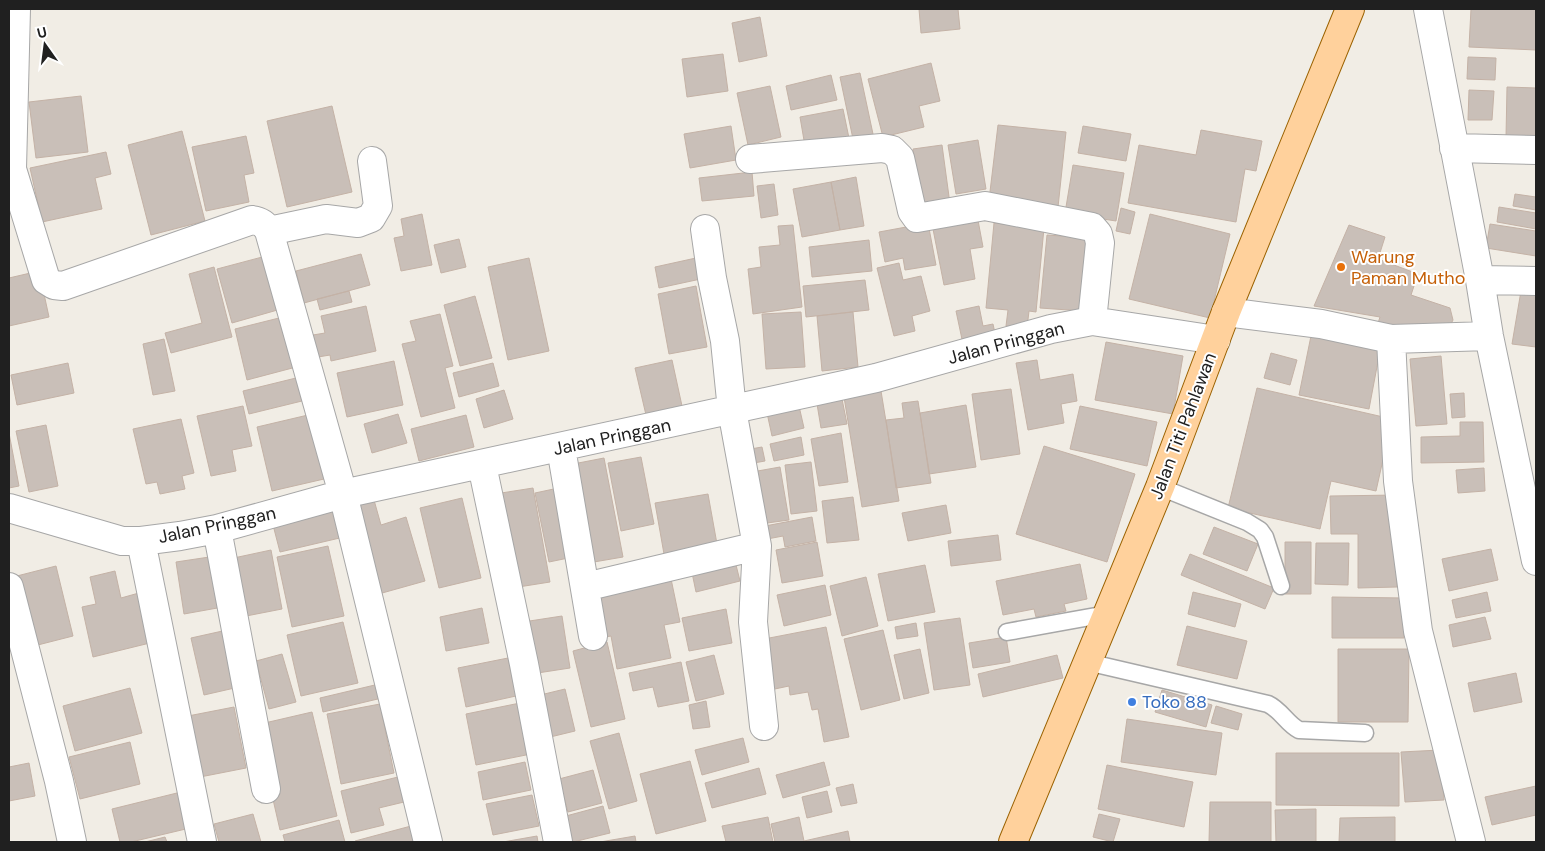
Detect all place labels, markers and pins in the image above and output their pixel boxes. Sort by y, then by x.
place label: Warung Paman Mutho [1351,245,1465,290]
marker: Warung Paman Mutho [1335,261,1347,273]
place label: Toko 88 [1142,690,1207,714]
marker: Toko 88 [1126,696,1138,708]

